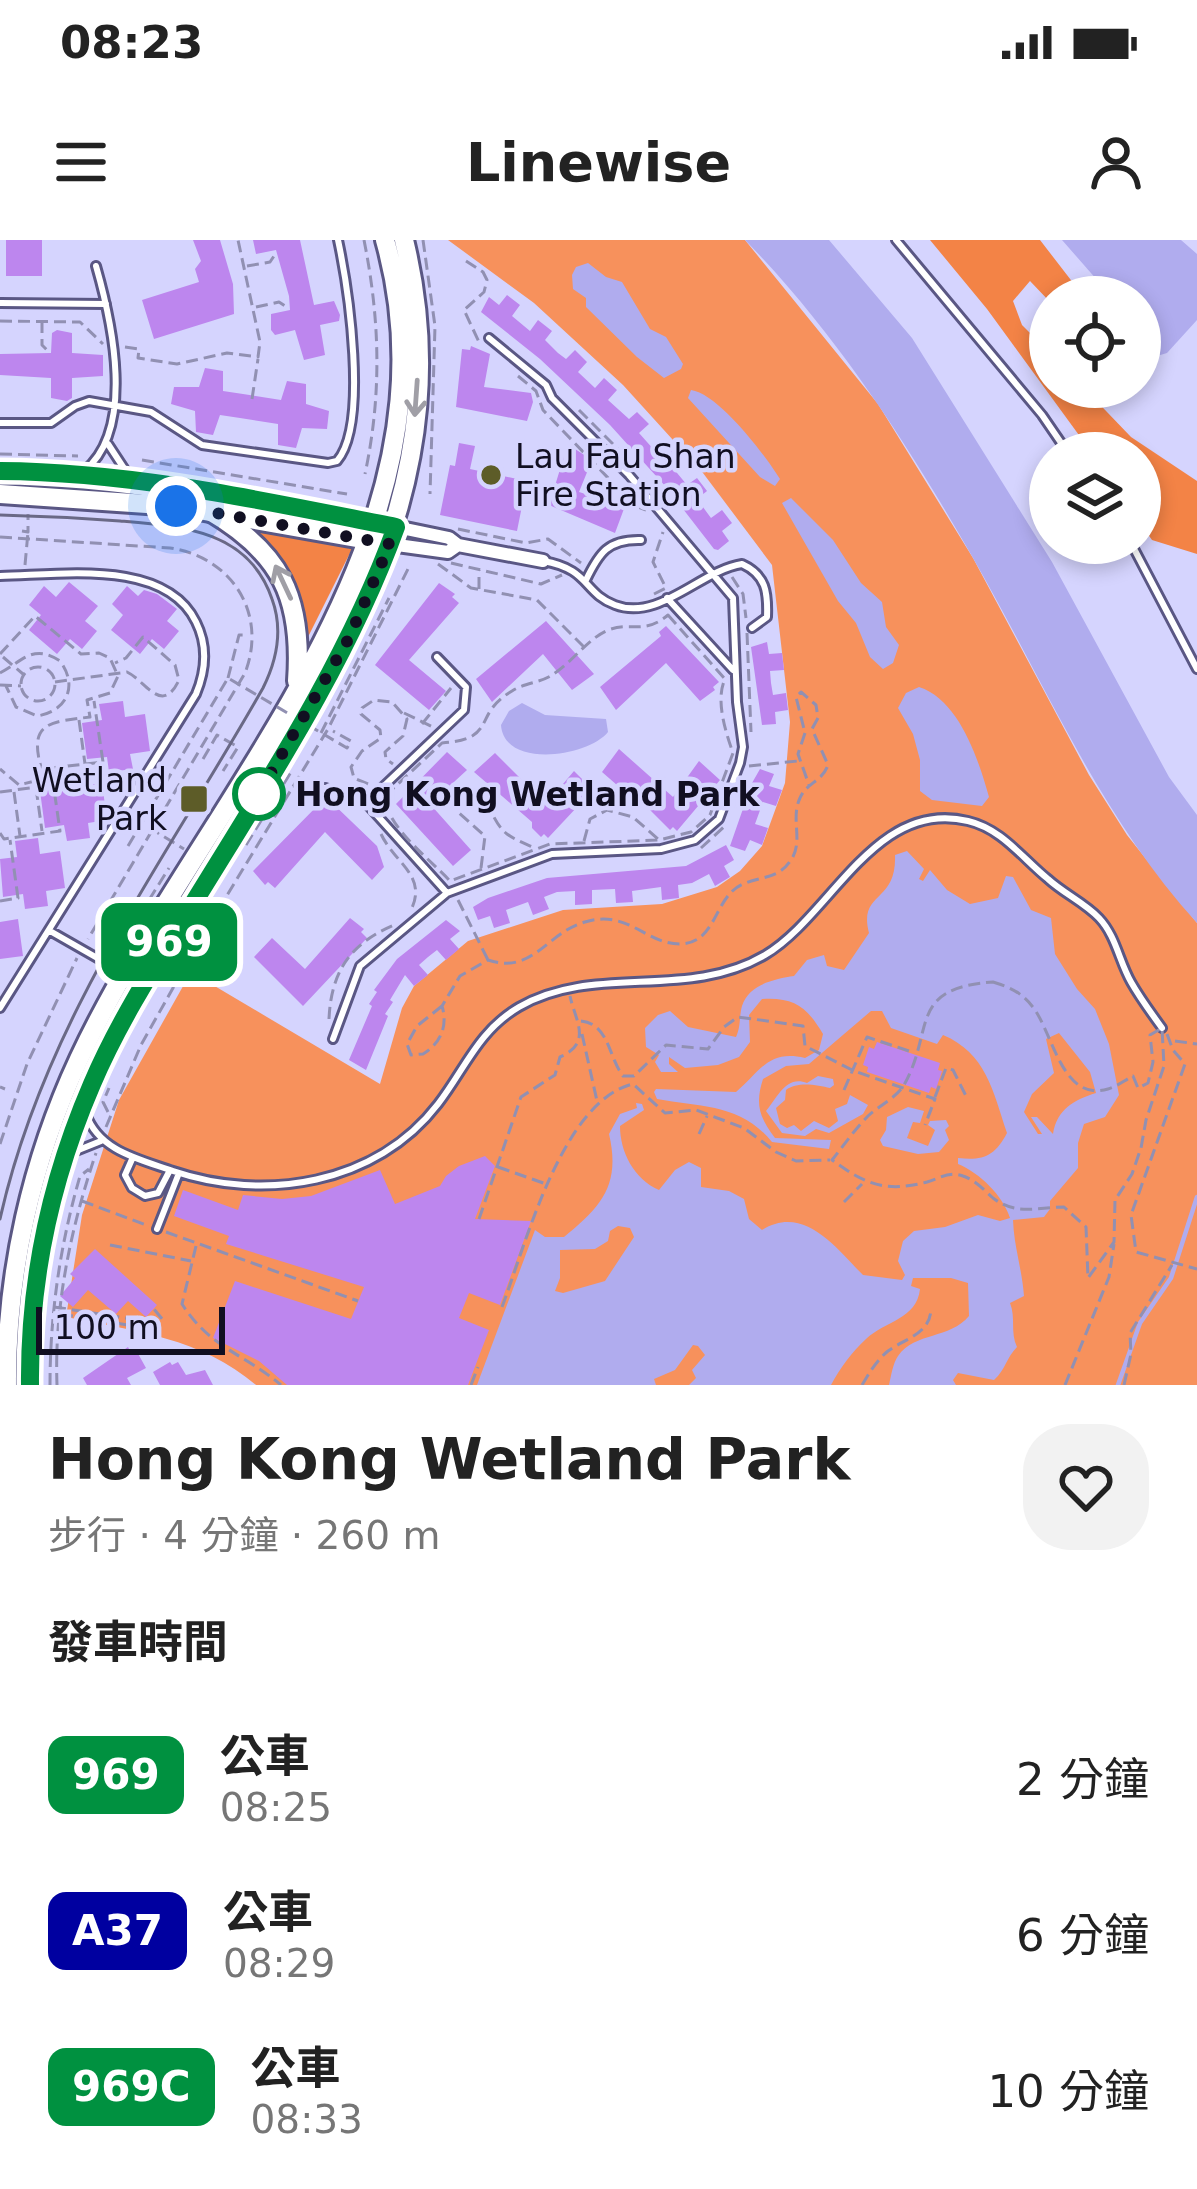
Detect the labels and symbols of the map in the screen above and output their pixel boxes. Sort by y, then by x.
one-way arrow [404,378,427,417]
place label: Lau Fau Shan Fire Station [515,437,736,514]
marker: Lau Fau Shan Fire Station [478,462,504,488]
your location [146,476,206,536]
one-way arrow [271,565,293,601]
place label: Wetland Park [32,761,168,838]
marker: Hong Kong Wetland Park [234,769,284,819]
place label: Hong Kong Wetland Park [295,775,761,814]
marker: Wetland Park [178,783,210,815]
line badge: 969 [100,903,238,981]
scale bar [36,1301,225,1354]

